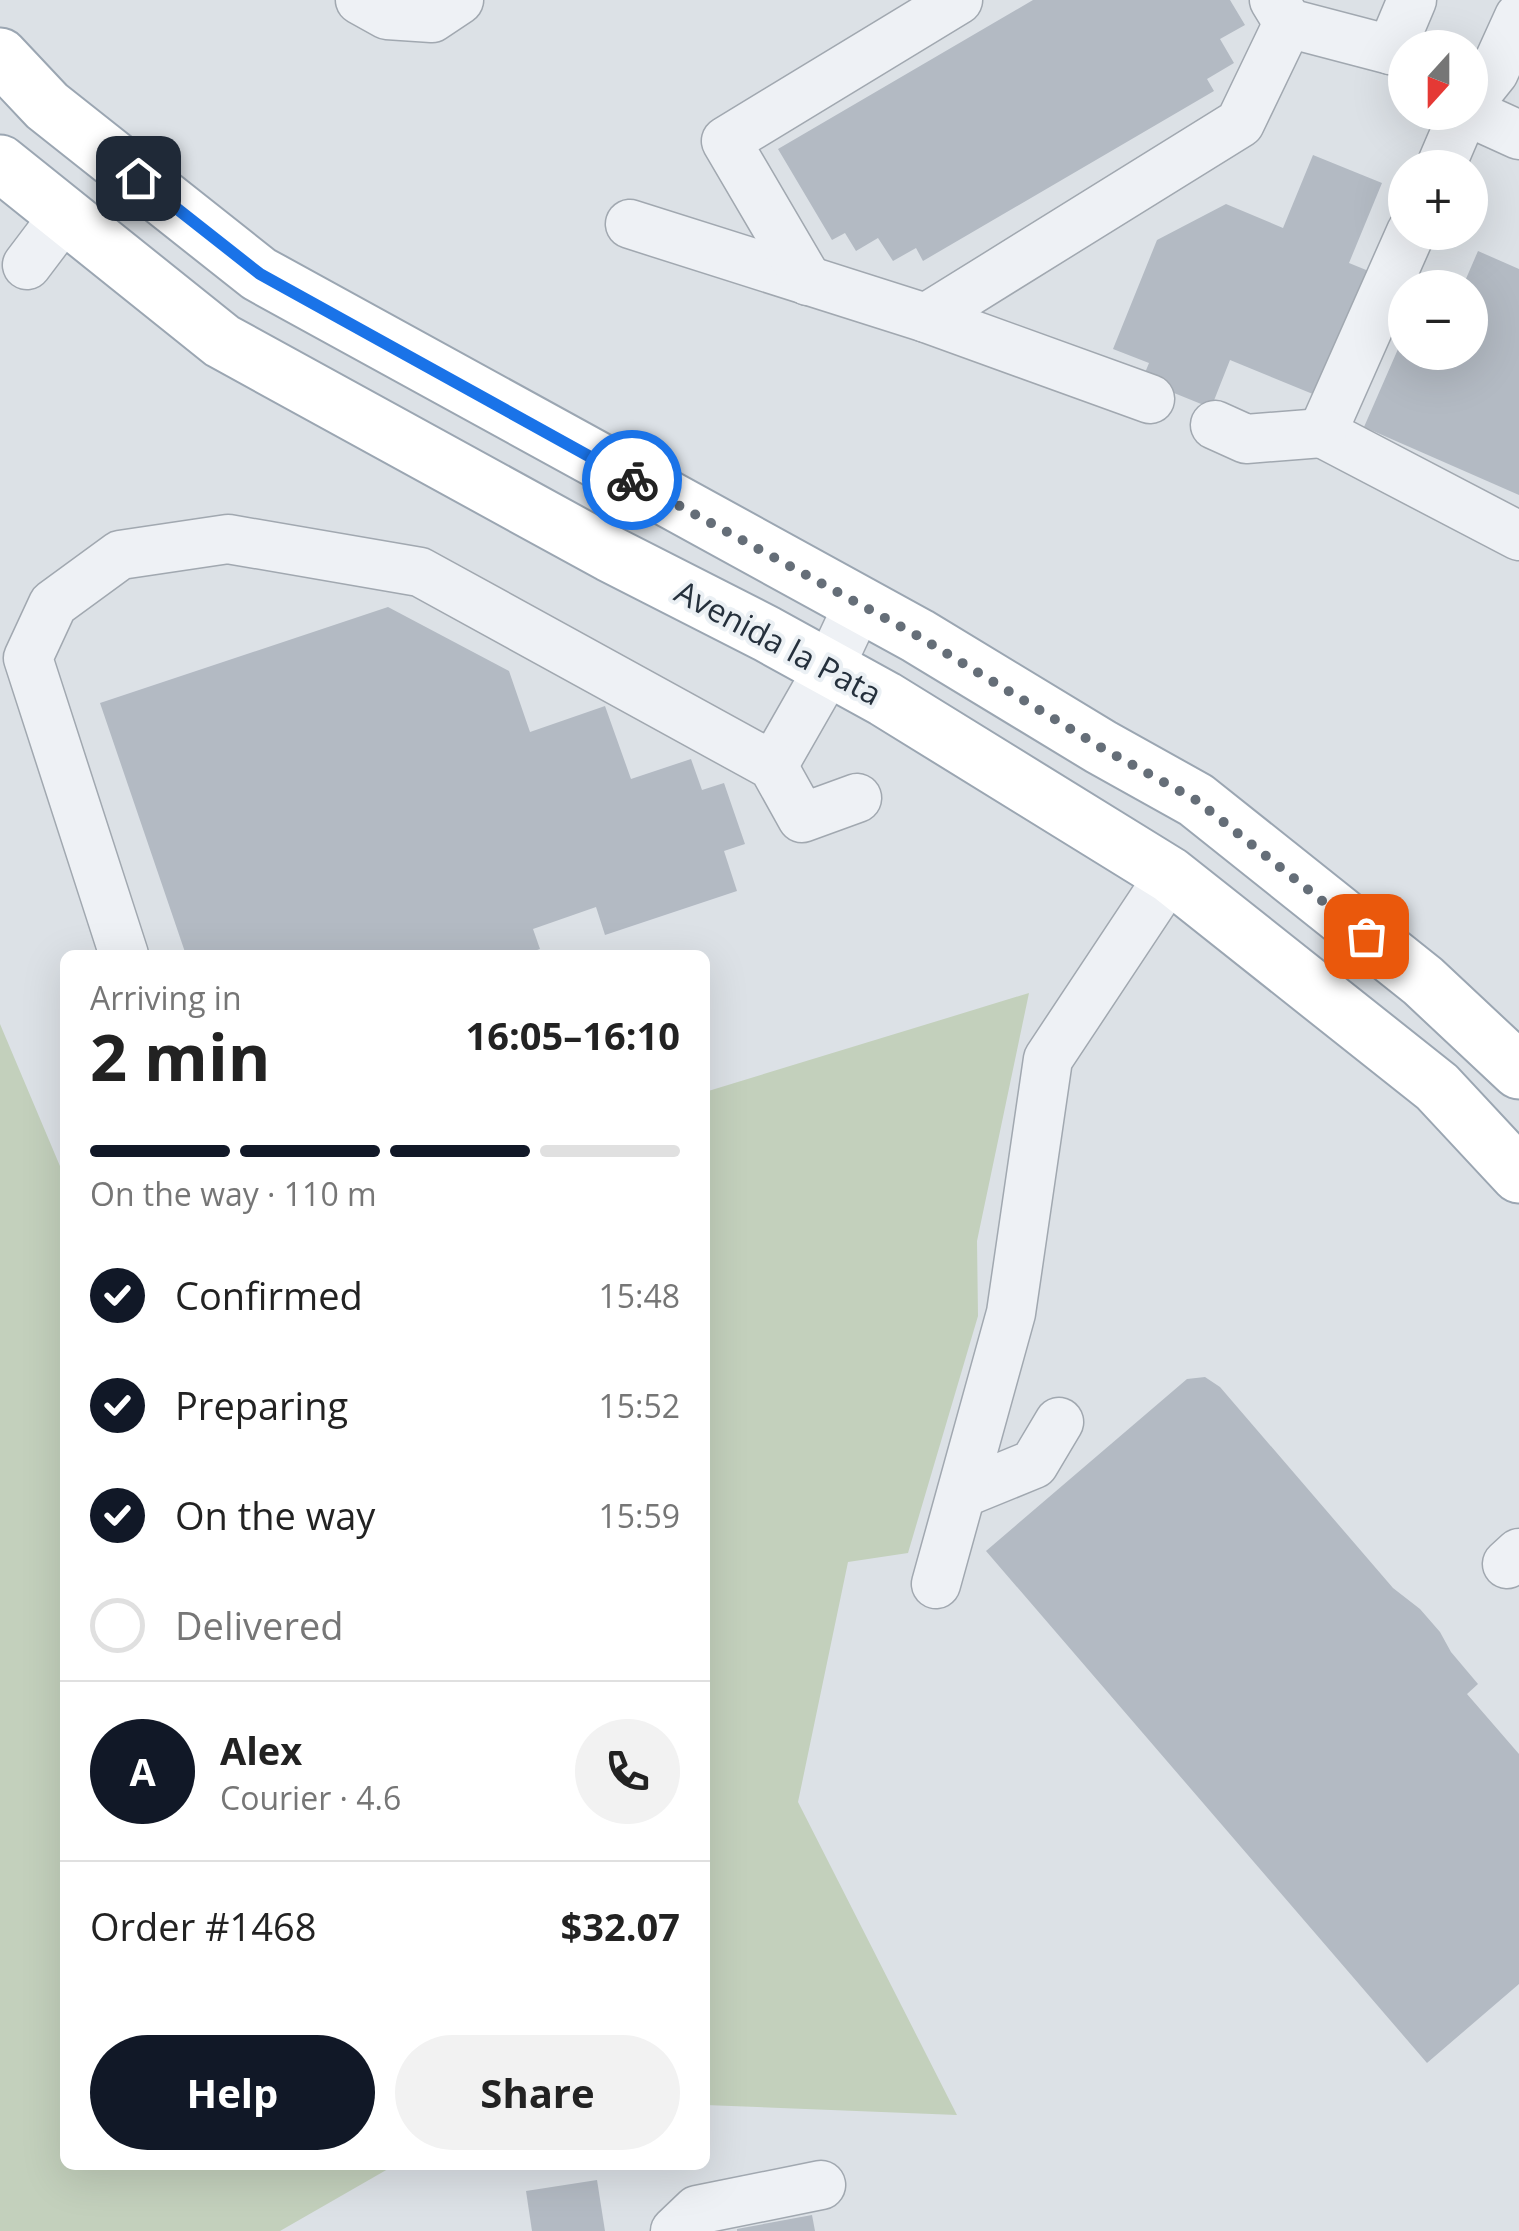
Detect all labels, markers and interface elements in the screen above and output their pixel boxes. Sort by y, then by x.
north arrow [1388,30,1488,130]
map controls [1388,30,1488,370]
pin [96,136,181,221]
button: + [1388,150,1488,250]
icon: home [111,151,166,206]
button: − [1388,270,1488,370]
courier [582,430,682,530]
icon: bike [605,453,660,508]
street label: Avenida la Pata [668,569,889,714]
pin [1324,894,1409,979]
icon: bag [1339,909,1394,964]
text: Arriving in [90,976,242,1019]
text: 16:05–16:10 [466,1009,680,1061]
text: 2 min [90,1012,270,1100]
text: On the way · 110 m [90,1172,377,1215]
icon: check [90,1268,145,1323]
text: Confirmed [175,1269,363,1321]
text: 15:48 [598,1274,680,1317]
icon: check [90,1378,145,1433]
text: Preparing [175,1379,348,1431]
text: 15:52 [598,1384,680,1427]
icon: check [90,1488,145,1543]
text: On the way [175,1489,375,1541]
text: 15:59 [598,1494,680,1537]
text: Delivered [175,1599,344,1651]
button: phone [575,1719,680,1824]
text: Alex [220,1724,302,1776]
text: A [129,1745,156,1797]
text: Courier · 4.6 [220,1776,401,1819]
text: Order #1468 [90,1900,317,1952]
text: $32.07 [561,1900,680,1952]
button: Help [90,2035,375,2150]
button: Share [395,2035,680,2150]

